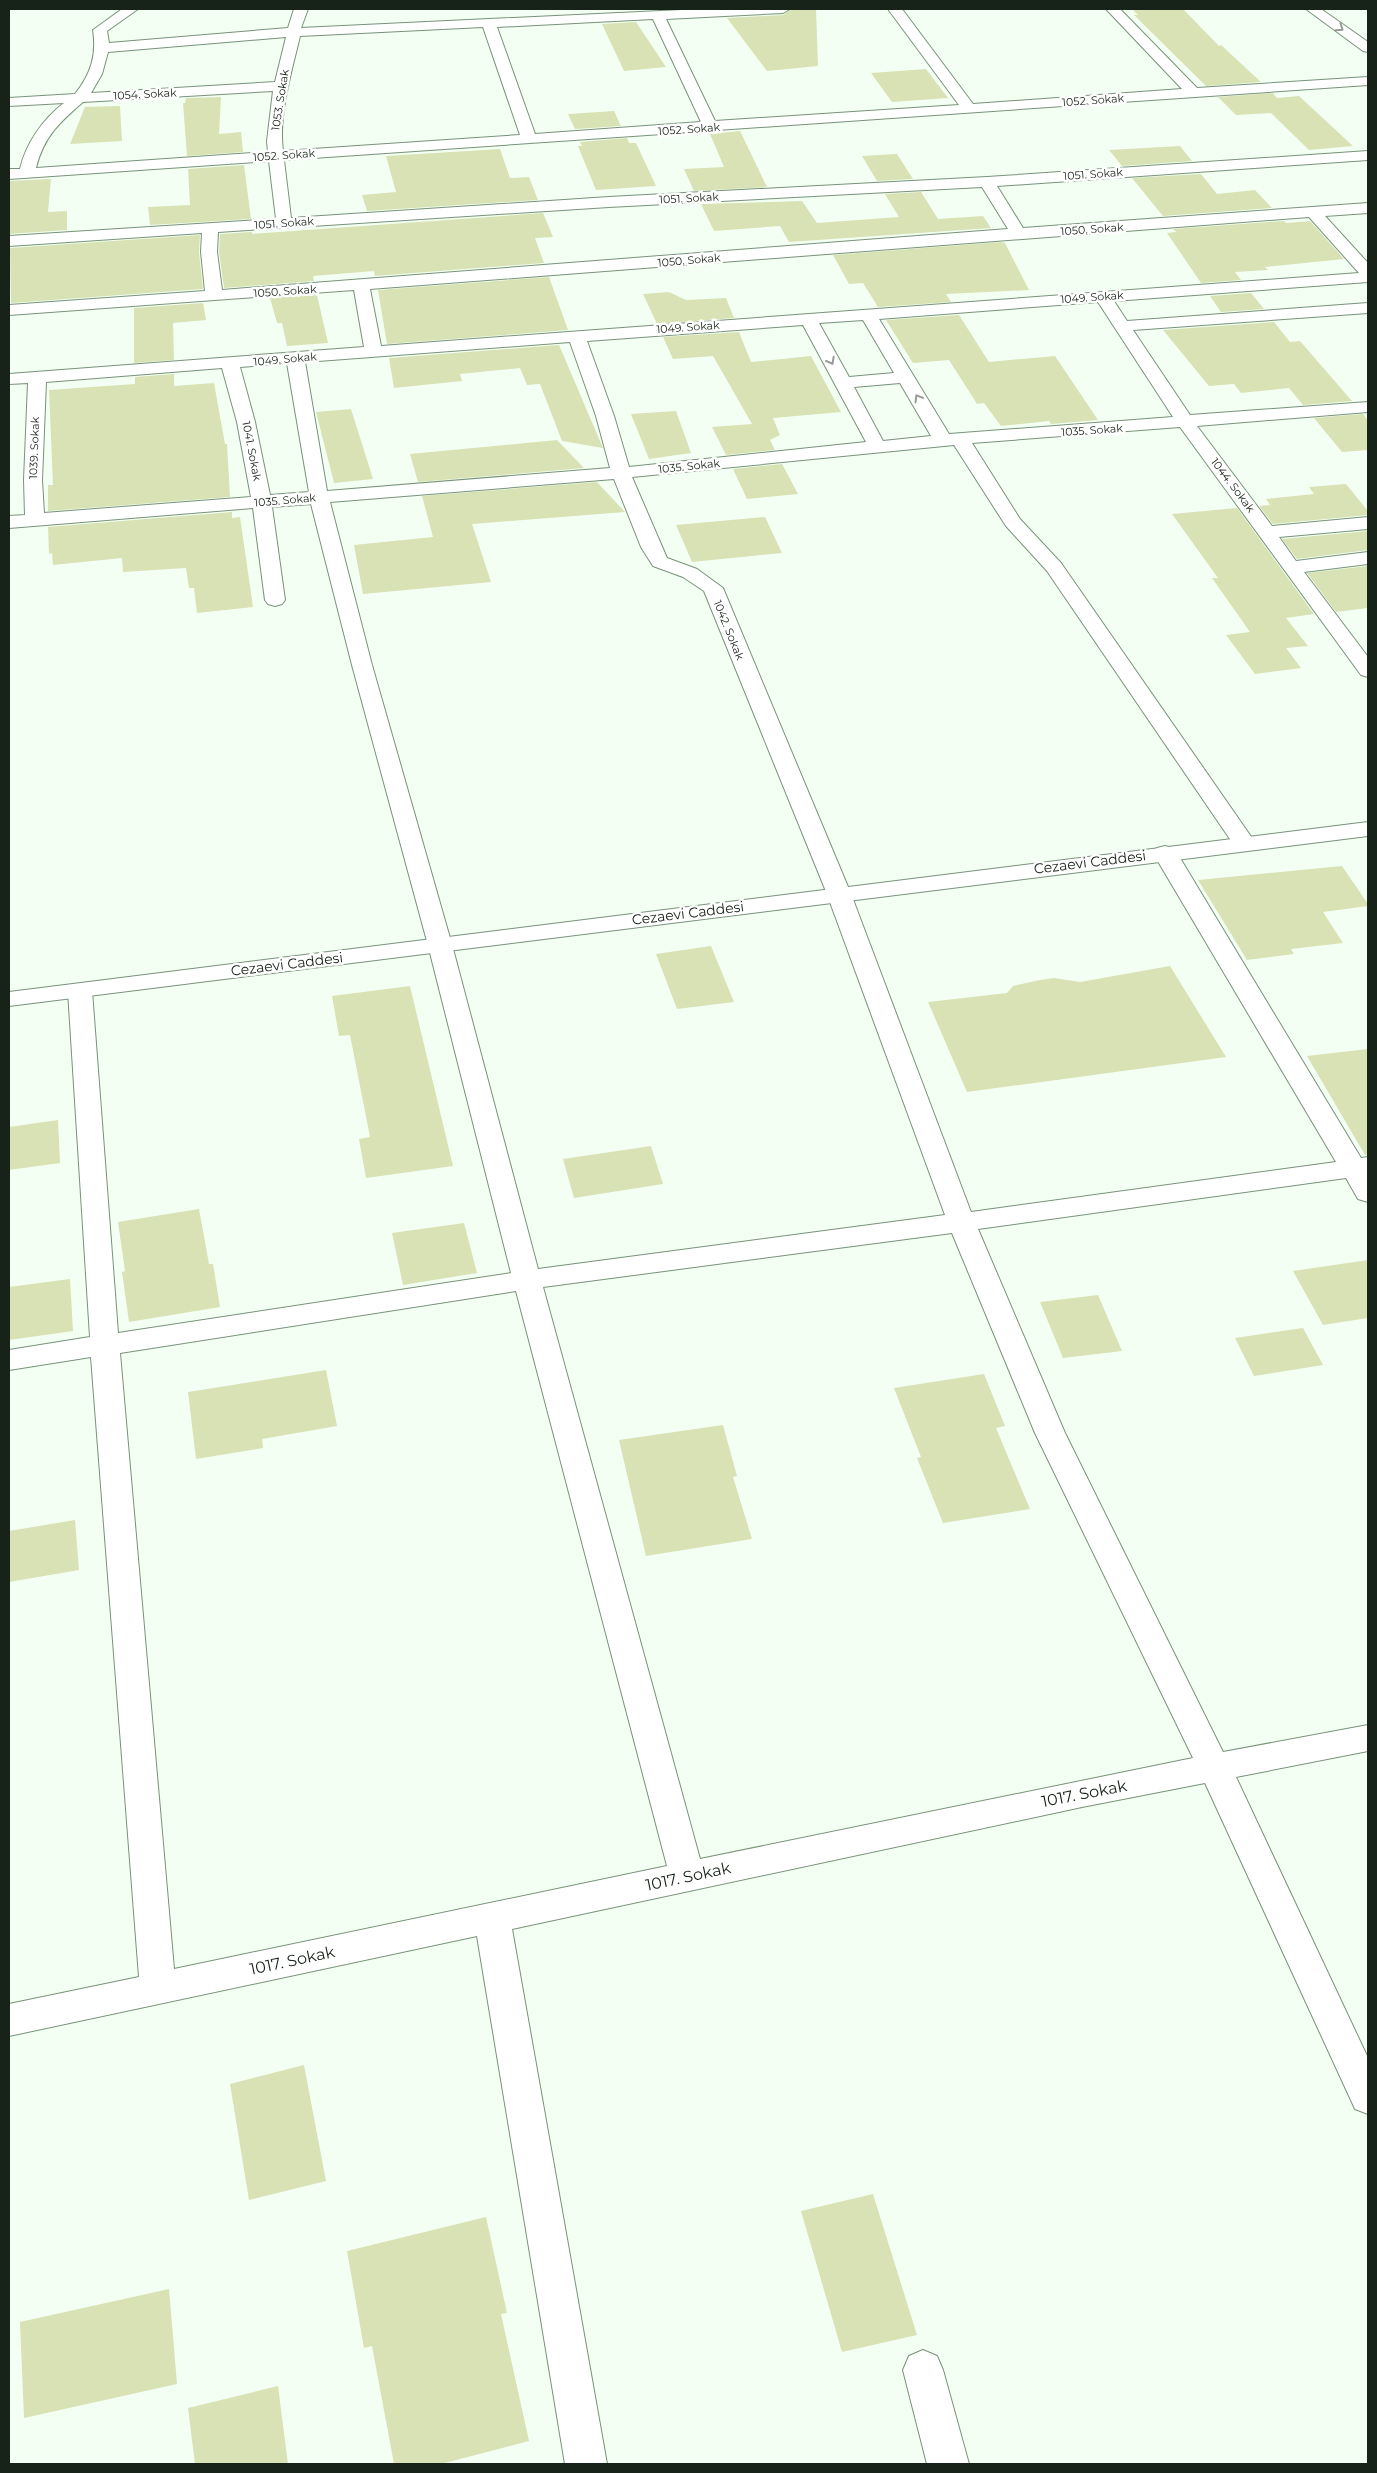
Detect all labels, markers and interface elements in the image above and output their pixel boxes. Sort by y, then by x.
one-way arrow [1335,22,1344,31]
street label: 1053. Sokak [268,68,292,132]
street label: 1054. Sokak [113,85,177,103]
street label: 1052. Sokak [1061,91,1125,109]
street label: 1052. Sokak [657,120,721,138]
street label: 1052. Sokak [252,146,316,164]
street label: 1051. Sokak [1063,165,1124,183]
street label: 1051. Sokak [659,189,720,207]
street label: 1051. Sokak [254,214,315,232]
street label: 1050. Sokak [1060,220,1124,238]
street label: 1050. Sokak [657,250,721,270]
street label: 1050. Sokak [253,282,317,300]
street label: 1049. Sokak [1060,288,1125,306]
street label: 1049. Sokak [656,318,721,336]
street label: 1049. Sokak [253,349,318,369]
one-way arrow [825,356,835,365]
one-way arrow [914,395,924,404]
street label: 1039. Sokak [26,416,42,479]
street label: 1041. Sokak [239,420,265,483]
street label: 1035. Sokak [1061,421,1124,439]
street label: 1044. Sokak [1208,455,1258,515]
street label: 1035. Sokak [658,456,721,476]
street label: 1035. Sokak [254,490,317,510]
street label: 1042. Sokak [711,598,747,662]
street label: Cezaevi Caddesi [1033,846,1147,878]
street label: Cezaevi Caddesi [631,897,745,929]
street label: Cezaevi Caddesi [230,948,344,980]
street label: 1017. Sokak [1040,1776,1129,1811]
street label: 1017. Sokak [644,1858,733,1895]
street label: 1017. Sokak [248,1942,337,1979]

